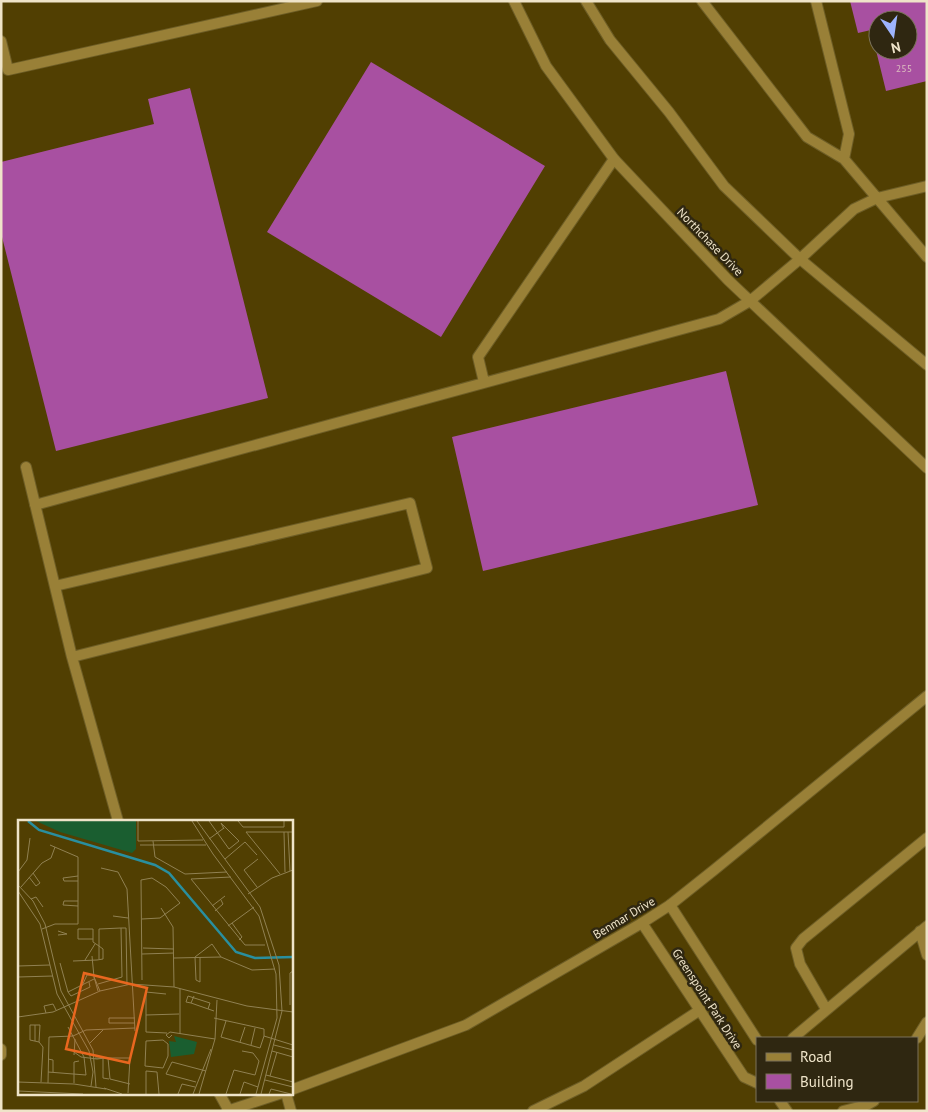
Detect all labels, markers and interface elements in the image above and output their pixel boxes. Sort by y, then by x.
north arrow [868,10,918,60]
text: N [889,38,902,57]
house number: 255 [896,62,912,75]
street label: Northchase Drive [674,205,747,279]
inset map [18,820,292,1094]
street label: Benmar Drive [590,893,657,942]
street label: Greenspoint Park Drive [669,946,746,1052]
legend [756,1037,918,1102]
text: Road [800,1047,832,1066]
text: Building [800,1072,854,1091]

